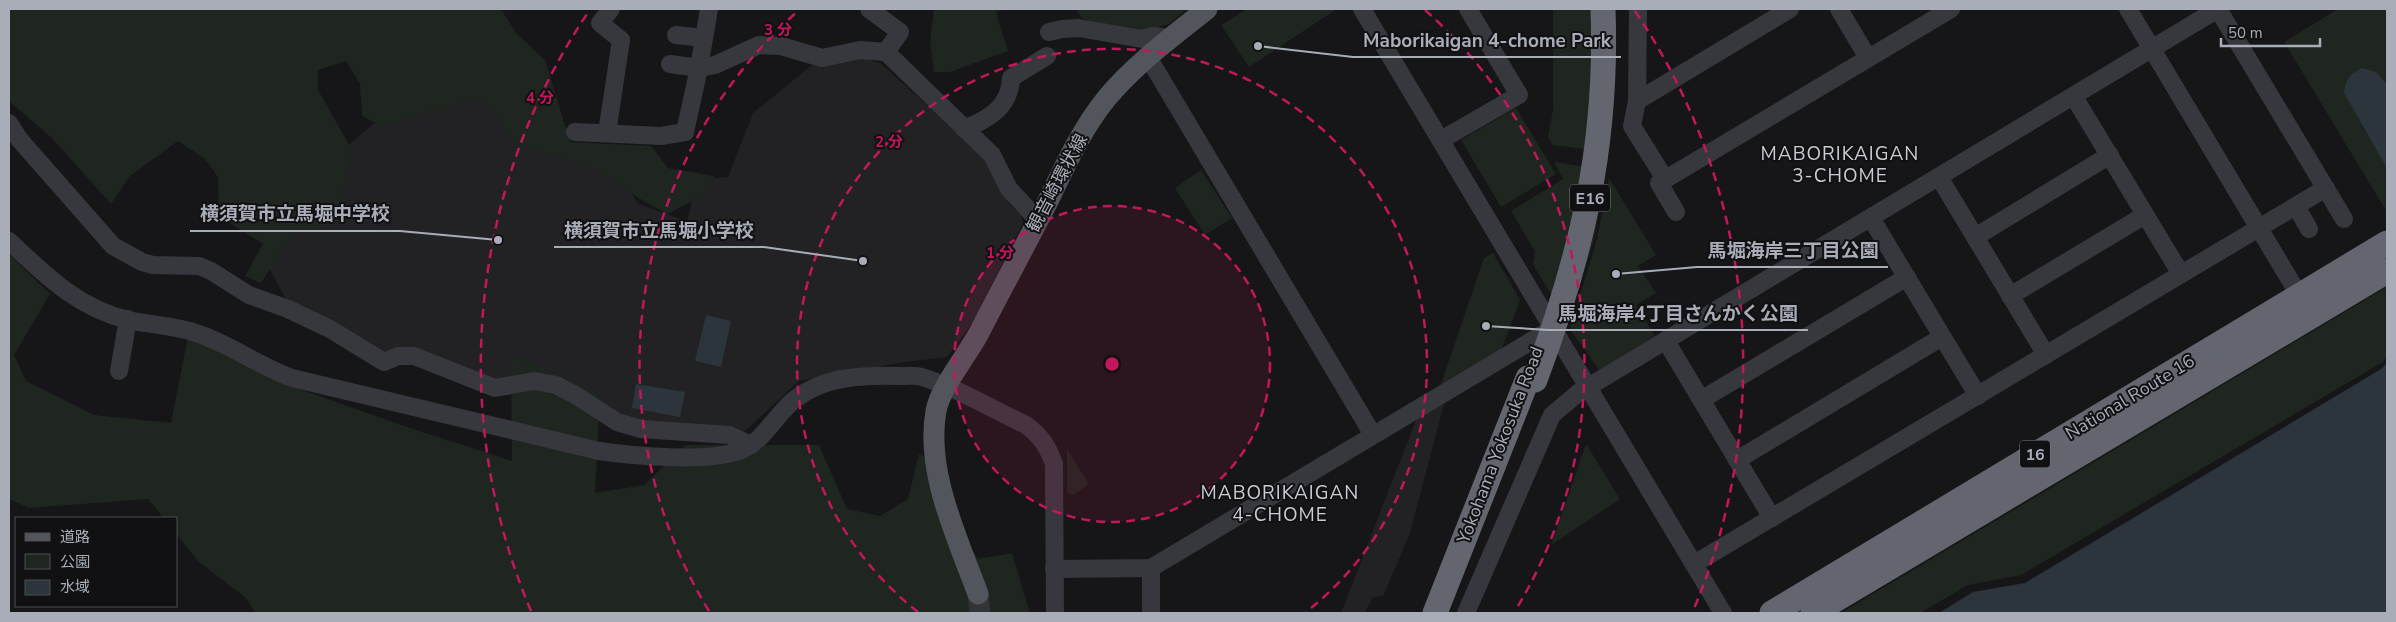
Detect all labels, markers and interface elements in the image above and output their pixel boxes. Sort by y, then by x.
scale bar [2221,15,2320,47]
text: 3 分 [764,20,792,40]
callout: Maborikaigan 4-chome Park [1353,23,1621,57]
text: 50 m [2228,23,2263,43]
text: Maborikaigan 4-chome Park [1363,28,1612,54]
text: 4 分 [526,88,554,108]
street label: 観音崎環状線 [1021,130,1093,236]
text: 2 分 [875,132,903,152]
district label: MABORIKAIGAN 3-CHOME [1761,141,1919,189]
road number: E16 [1570,184,1610,212]
callout: 横須賀市立馬堀中学校 [190,197,400,231]
text: 横須賀市立馬堀中学校 [200,201,390,227]
callout: 横須賀市立馬堀小学校 [554,213,764,247]
text: 横須賀市立馬堀小学校 [564,218,754,244]
callout: 馬堀海岸三丁目公園 [1697,233,1888,267]
text: 馬堀海岸三丁目公園 [1707,238,1879,264]
text: 1 分 [986,243,1014,263]
callout: 馬堀海岸4丁目さんかく公園 [1548,296,1808,330]
text: 馬堀海岸4丁目さんかく公園 [1558,301,1798,327]
street label: Yokohama Yokosuka Road [1451,343,1549,548]
street label: National Route 16 [2061,349,2199,445]
centre of rings [1103,355,1121,373]
road number: 16 [2020,440,2050,468]
district label: MABORIKAIGAN 4-CHOME [1201,480,1359,528]
legend [15,517,178,607]
text: 道路 [60,527,90,547]
text: 公園 [60,552,90,572]
text: 水域 [60,577,90,597]

